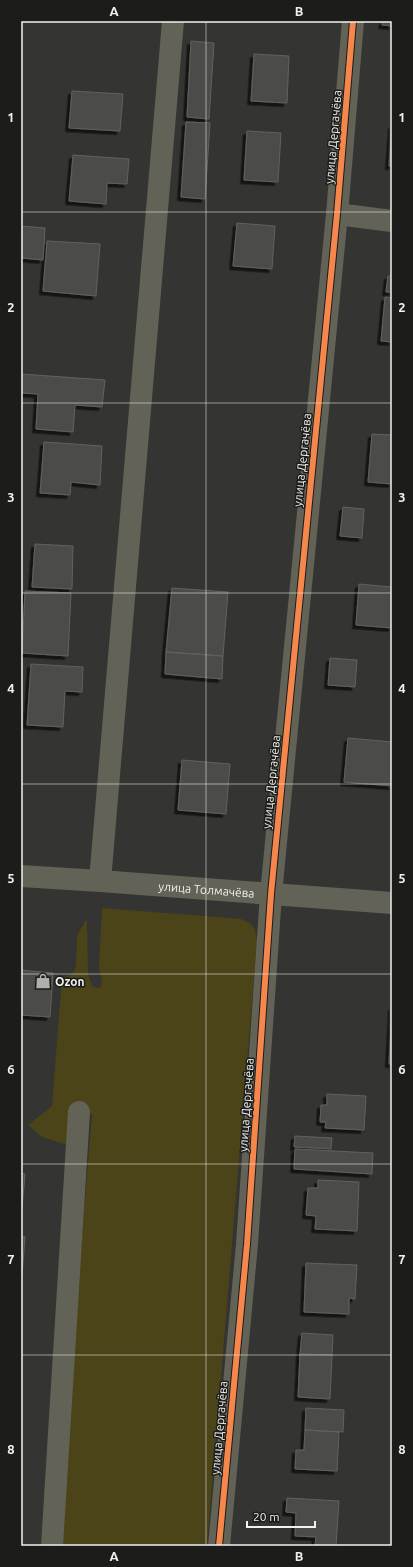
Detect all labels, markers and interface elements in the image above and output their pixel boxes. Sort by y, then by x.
text: A [109,4,119,18]
text: B [295,4,304,18]
street label: улица Дергачёва [322,89,344,185]
text: 1 [7,110,15,124]
text: 1 [398,110,406,124]
text: 2 [7,300,15,314]
text: 2 [398,300,406,314]
street label: улица Дергачёва [291,412,313,508]
text: 3 [7,490,15,504]
text: 3 [398,490,406,504]
text: 4 [7,681,15,695]
text: 4 [398,681,406,695]
street label: улица Дергачёва [260,734,282,830]
text: 5 [7,871,15,885]
text: 5 [398,871,406,885]
street label: улица Толмачёва [158,879,255,899]
shop icon: Ozon [34,972,52,990]
place label: Ozon [55,975,84,988]
street label: улица Дергачёва [236,1058,256,1152]
text: 6 [7,1062,15,1076]
text: 6 [398,1062,406,1076]
text: 7 [7,1252,15,1266]
text: 7 [398,1252,406,1266]
street label: улица Дергачёва [208,1380,230,1476]
text: 8 [7,1442,15,1456]
text: 8 [398,1442,406,1456]
scale bar [247,1503,315,1529]
text: 20 m [253,1510,280,1523]
text: A [109,1549,119,1563]
text: B [295,1549,304,1563]

